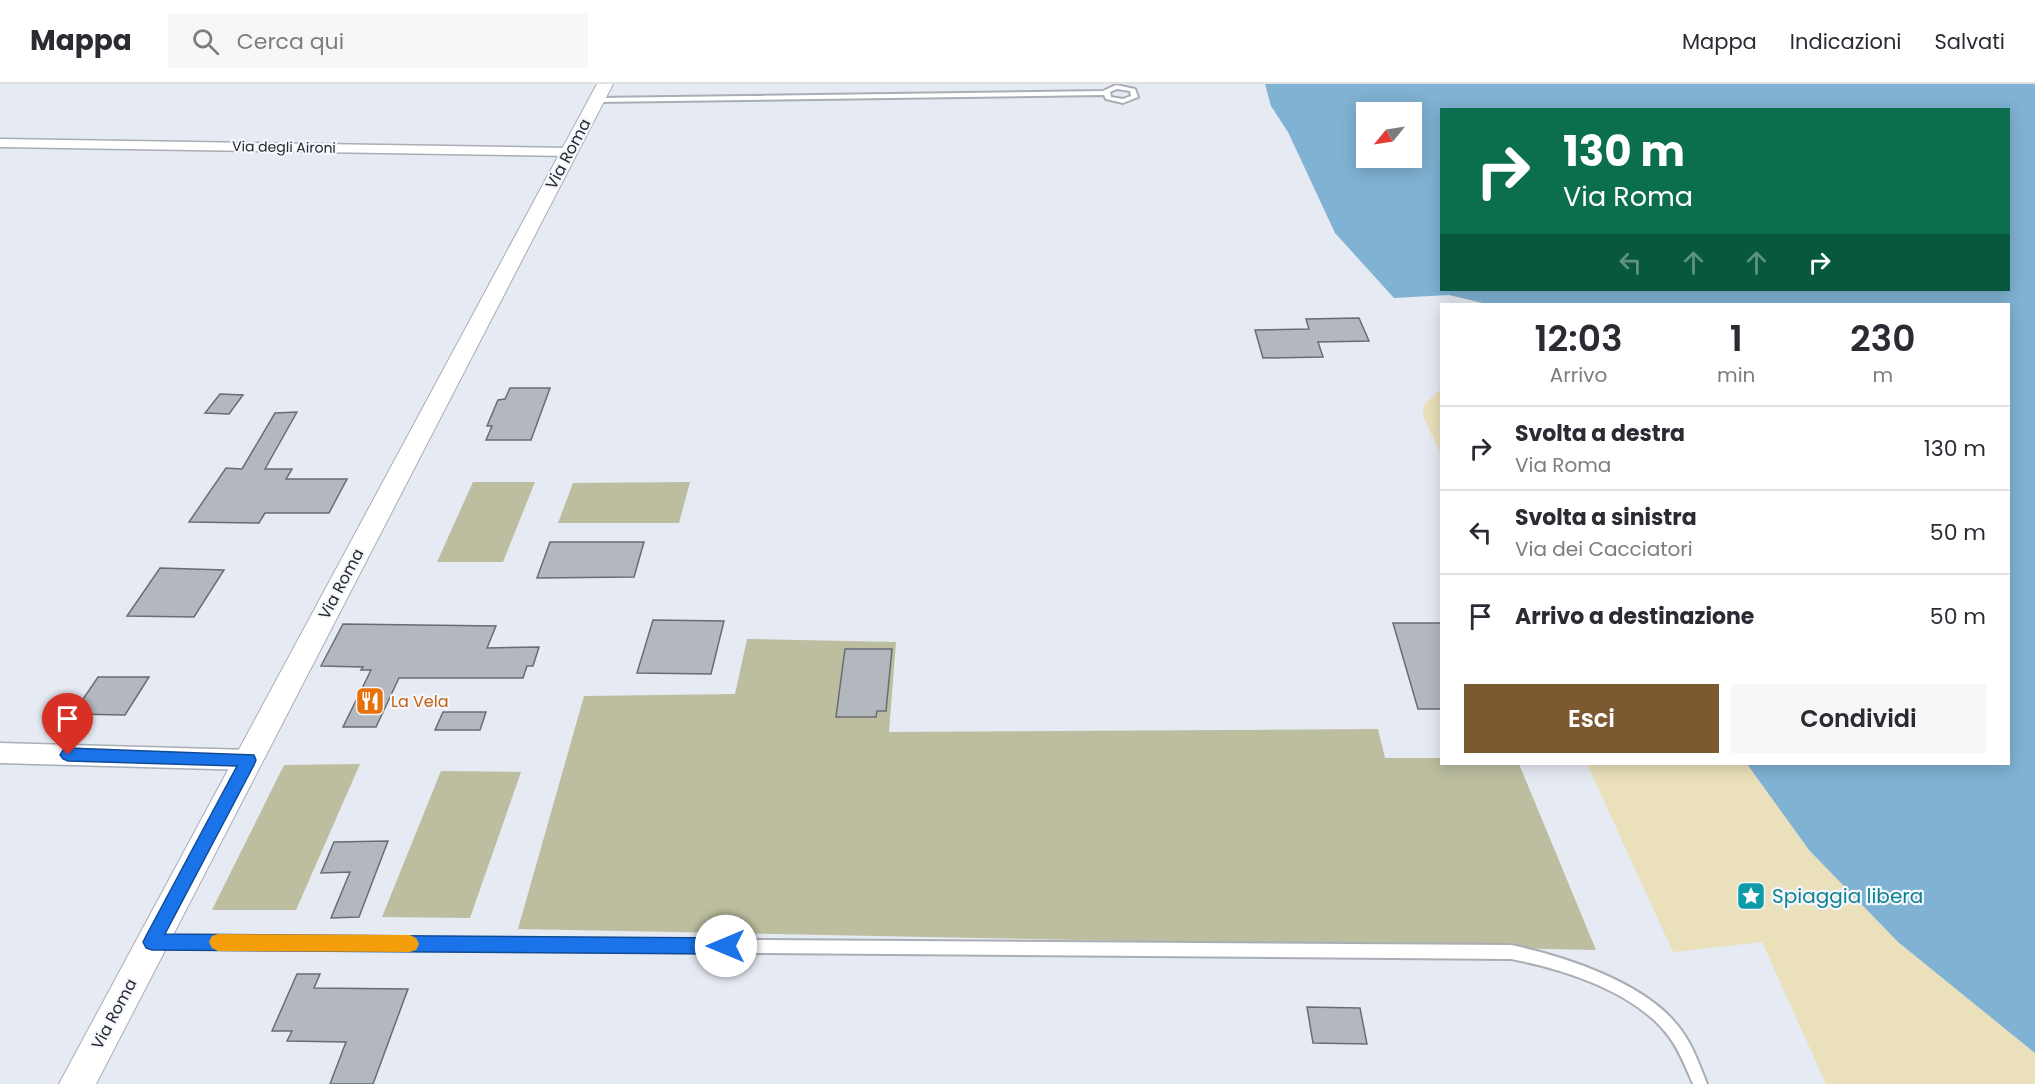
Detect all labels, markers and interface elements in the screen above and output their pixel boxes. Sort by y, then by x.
search box [168,14,588,68]
text: Mappa [30,21,132,60]
icon: search [189,25,222,58]
text: Cerca qui [237,26,344,57]
text: Mappa [1682,27,1757,56]
text: Indicazioni [1790,27,1902,56]
text: Salvati [1935,27,2005,56]
north arrow [1356,102,1422,168]
map controls [1356,102,1422,168]
street label: Via Roma [540,115,596,193]
text: 130 m [1563,122,1685,181]
icon: right [1464,132,1542,210]
street label: Via degli Aironi [232,136,336,158]
text: Via Roma [1563,178,1693,215]
icon: left [1614,246,1647,279]
icon: ahead [1677,246,1710,279]
icon: ahead [1740,246,1773,279]
icon: right [1803,246,1836,279]
text: 12:03 [1535,313,1623,364]
text: 1 [1730,313,1743,364]
text: 230 [1850,313,1915,364]
text: Arrivo [1550,361,1607,389]
text: min [1717,361,1755,389]
text: m [1872,361,1893,389]
text: Svolta a destra [1515,418,1685,449]
icon: right [1464,432,1497,465]
text: 130 m [1924,433,1986,464]
text: Via Roma [1515,451,1611,479]
text: Svolta a sinistra [1515,502,1697,533]
icon: left [1464,516,1497,549]
text: 50 m [1930,517,1986,548]
text: Via dei Cacciatori [1515,535,1693,563]
street label: Via Roma [313,545,369,623]
icon: arrive [1464,600,1497,633]
text: Arrivo a destinazione [1515,601,1754,632]
text: 50 m [1930,601,1986,632]
button: Esci [1464,684,1719,753]
button: Condividi [1731,684,1986,753]
restaurant icon: La Vela [354,685,386,717]
place label: La Vela [391,690,449,713]
pin [42,693,93,755]
icon: arrive [51,702,84,735]
place icon: Spiaggia libera [1735,880,1767,912]
place label: Spiaggia libera [1772,882,1923,910]
position arrow [694,914,758,978]
street label: Via Roma [86,975,142,1053]

